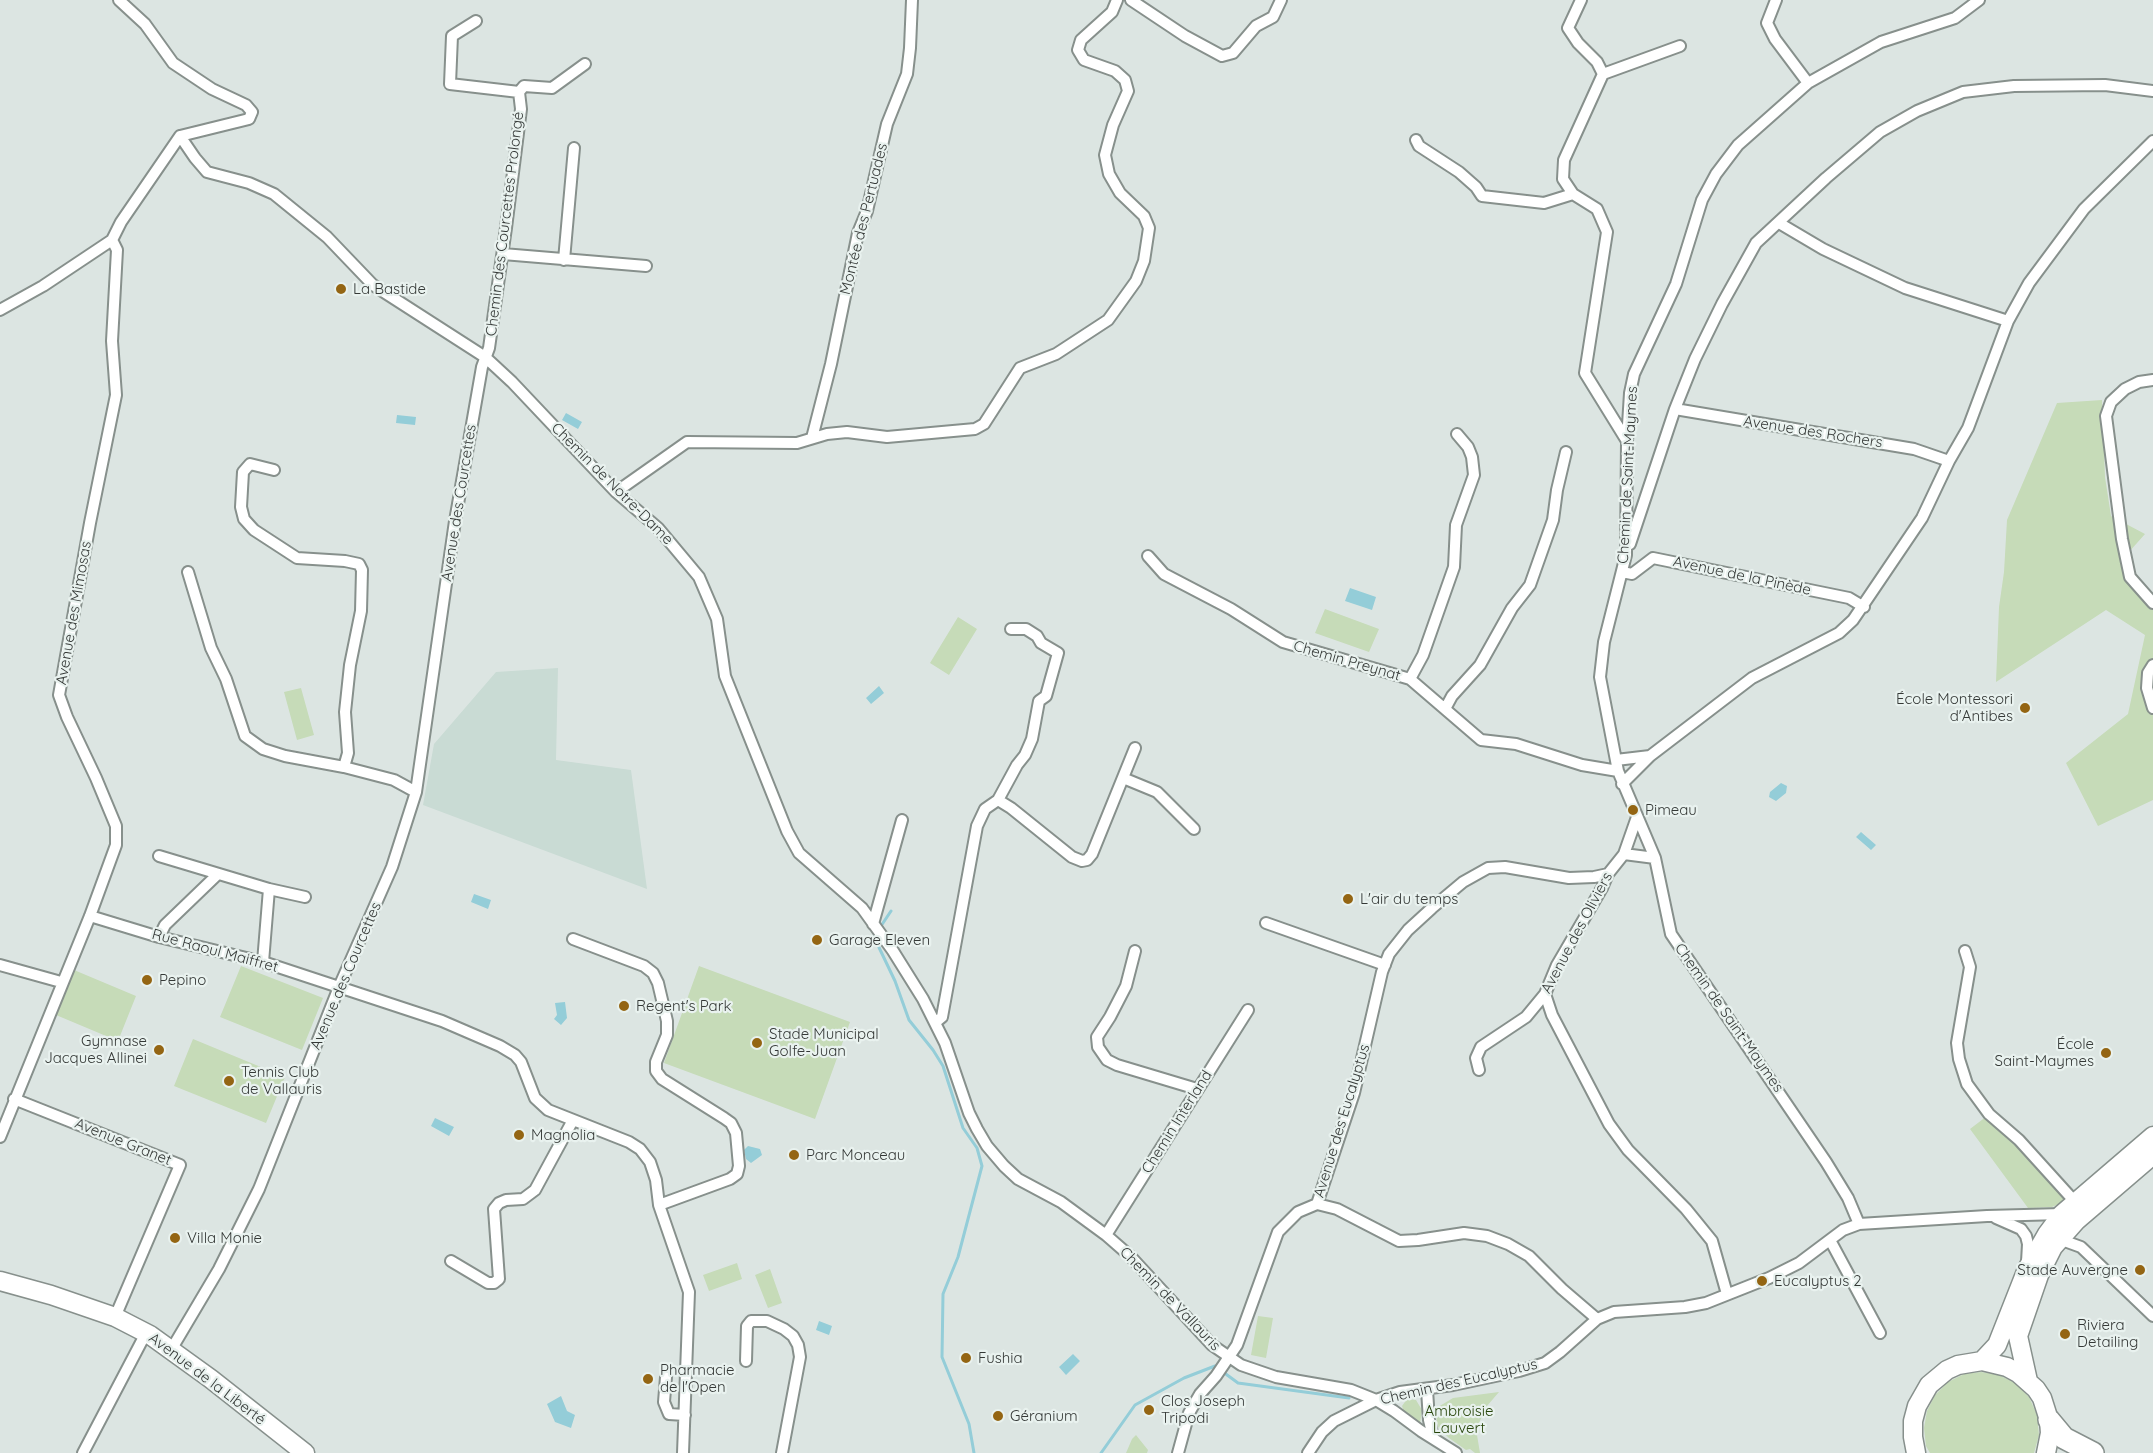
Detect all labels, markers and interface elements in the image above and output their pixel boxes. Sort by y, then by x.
street label: Chemin des Courcettes Prolongé [482,111,528,337]
street label: Montée des Pertuades [836,142,892,296]
place label: La Bastide [353,280,426,298]
marker: La Bastide [334,282,348,296]
street label: Chemin de Saint-Maymes [1614,386,1642,564]
street label: Avenue des Rochers [1742,412,1884,452]
street label: Chemin de Notre-Dame [547,419,677,549]
street label: Avenue des Courcettes [438,423,480,583]
street label: Avenue des Mimosas [52,540,96,686]
street label: Avenue de la Pinède [1671,553,1813,599]
street label: Chemin Preynat [1291,637,1403,685]
place label: École Montessori d'Antibes [1896,690,2013,725]
marker: École Montessori d'Antibes [2018,701,2032,715]
place label: Pimeau [1645,801,1697,819]
marker: Pimeau [1626,803,1640,817]
street label: Avenue des Oliviers [1537,869,1617,997]
place label: L'air du temps [1360,890,1458,908]
marker: L'air du temps [1341,892,1355,906]
street label: Avenue des Courcettes [307,899,385,1053]
street label: Rue Raoul Maiffret [150,926,280,976]
place label: Garage Eleven [829,931,930,949]
marker: Garage Eleven [810,933,824,947]
street label: Chemin de Saint-Maymes [1671,940,1787,1096]
place label: Pepino [159,971,206,989]
marker: Pepino [140,973,154,987]
place label: Regent's Park [636,997,731,1015]
marker: Regent's Park [617,999,631,1013]
place label: Stade Municipal Golfe-Juan [769,1025,879,1060]
place label: Gymnase Jacques Allinei [44,1032,147,1067]
place label: École Saint-Maymes [1994,1035,2094,1070]
marker: Stade Municipal Golfe-Juan [750,1036,764,1050]
street label: Avenue des Eucalyptus [1310,1042,1374,1200]
marker: Gymnase Jacques Allinei [152,1043,166,1057]
marker: École Saint-Maymes [2099,1046,2113,1060]
place label: Tennis Club de Vallauris [241,1063,322,1098]
street label: Chemin Interland [1138,1067,1216,1177]
marker: Tennis Club de Vallauris [222,1074,236,1088]
street label: Avenue Granet [72,1114,174,1170]
place label: Magnolia [531,1126,595,1144]
marker: Magnolia [512,1128,526,1142]
place label: Parc Monceau [806,1146,905,1164]
marker: Parc Monceau [787,1148,801,1162]
place label: Villa Monie [187,1229,262,1247]
marker: Villa Monie [168,1231,182,1245]
street label: Chemin de Vallauris [1116,1243,1224,1355]
place label: Stade Auvergne [2017,1261,2128,1279]
marker: Stade Auvergne [2133,1263,2147,1277]
place label: Eucalyptus 2 [1774,1272,1862,1290]
marker: Eucalyptus 2 [1755,1274,1769,1288]
place label: Riviera Detailing [2077,1316,2138,1351]
marker: Riviera Detailing [2058,1327,2072,1341]
street label: Avenue de la Liberté [145,1329,269,1429]
place label: Fushia [978,1349,1023,1367]
marker: Fushia [959,1351,973,1365]
street label: Chemin des Eucalyptus [1379,1355,1539,1409]
place label: Pharmacie de l'Open [660,1361,735,1396]
marker: Pharmacie de l'Open [641,1372,655,1386]
place label: Clos Joseph Tripodi [1161,1392,1245,1427]
park label: Ambroisie Lauvert [1425,1402,1493,1437]
marker: Clos Joseph Tripodi [1142,1403,1156,1417]
place label: Géranium [1010,1407,1078,1425]
marker: Géranium [991,1409,1005,1423]

